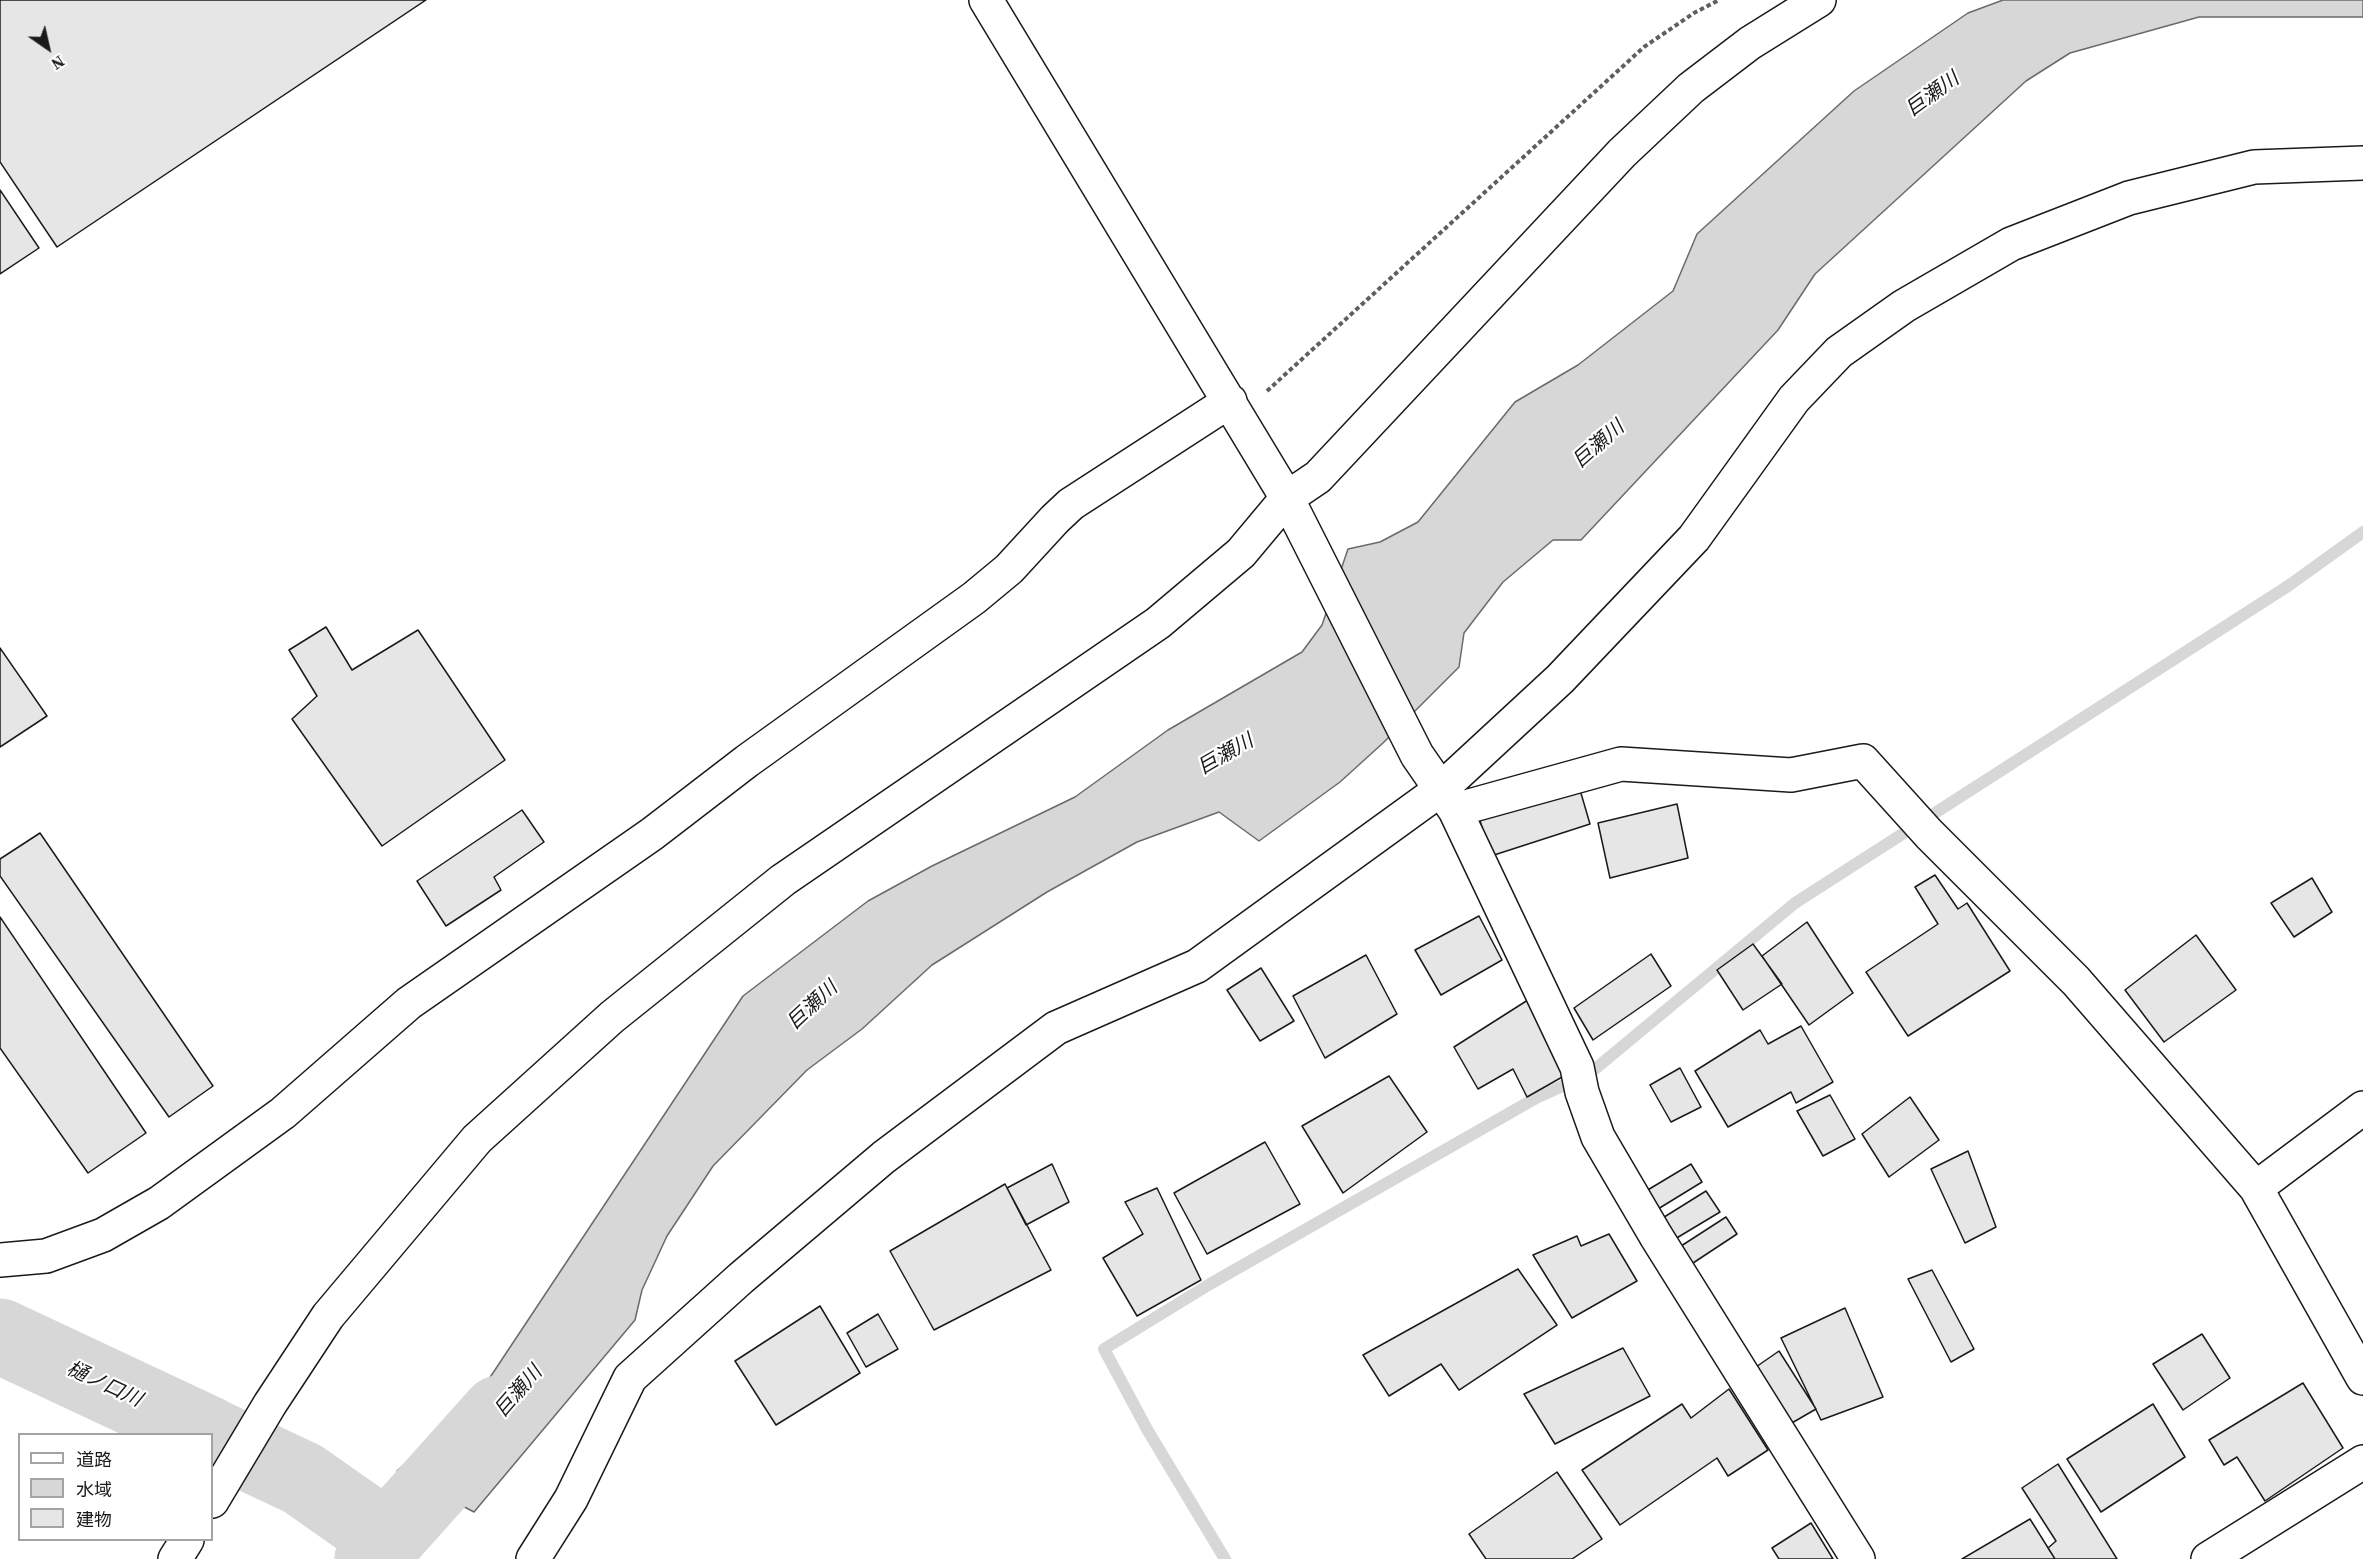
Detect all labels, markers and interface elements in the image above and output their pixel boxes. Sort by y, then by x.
north arrow [18,18,78,78]
text: N [47,51,69,75]
water label: 巨瀬川 [1902,68,1964,122]
water label: 巨瀬川 [1568,416,1630,474]
water label: 巨瀬川 [1194,730,1258,780]
water label: 巨瀬川 [783,977,843,1035]
water label: 樋ノ口川 [63,1357,145,1413]
water label: 巨瀬川 [490,1361,548,1423]
legend [18,1433,213,1541]
text: 道路 [76,1447,112,1472]
text: 水域 [76,1477,112,1502]
text: 建物 [76,1507,112,1532]

